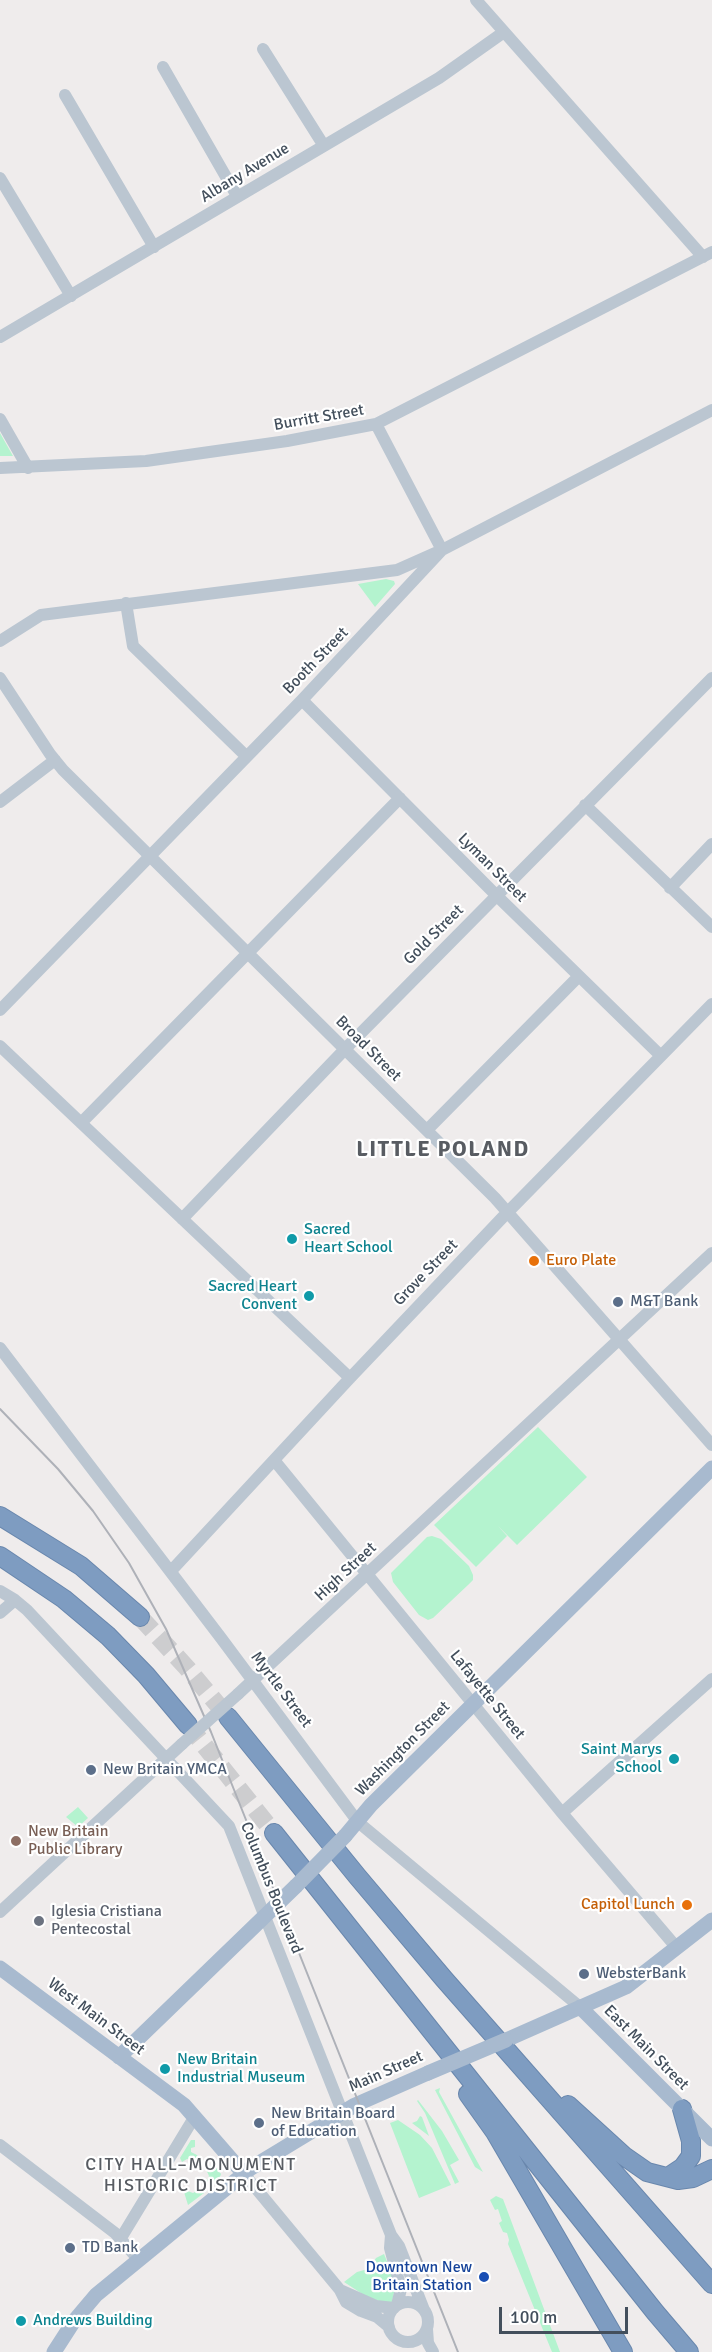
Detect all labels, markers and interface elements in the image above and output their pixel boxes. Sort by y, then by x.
street label: Albany Avenue [197,139,293,207]
street label: Burritt Street [272,401,366,435]
street label: Booth Street [279,624,353,698]
street label: Lyman Street [453,829,531,907]
street label: Gold Street [400,901,468,969]
street label: Broad Street [331,1012,405,1086]
district label: LITTLE POLAND [356,1137,530,1163]
place label: Sacred Heart School [304,1220,393,1258]
marker: Sacred Heart School [285,1232,299,1246]
street label: Grove Street [390,1236,462,1310]
place label: Euro Plate [546,1251,616,1271]
marker: Euro Plate [527,1254,541,1268]
place label: Sacred Heart Convent [208,1277,297,1315]
marker: Sacred Heart Convent [302,1289,316,1303]
place label: M&T Bank [630,1292,698,1312]
marker: M&T Bank [611,1295,625,1309]
street label: High Street [311,1539,381,1605]
street label: Lafayette Street [445,1647,529,1743]
street label: Myrtle Street [246,1648,316,1732]
street label: Washington Street [352,1698,454,1800]
place label: Saint Marys School [581,1740,662,1778]
marker: Saint Marys School [667,1752,681,1766]
place label: New Britain YMCA [103,1760,227,1780]
marker: New Britain YMCA [84,1763,98,1777]
street label: Columbus Boulevard [236,1819,306,1957]
place label: New Britain Public Library [28,1822,123,1860]
marker: New Britain Public Library [9,1834,23,1848]
place label: Capitol Lunch [581,1895,675,1915]
marker: Capitol Lunch [680,1898,694,1912]
place label: Iglesia Cristiana Pentecostal [51,1902,162,1940]
marker: Iglesia Cristiana Pentecostal [32,1914,46,1928]
place label: WebsterBank [596,1964,686,1984]
marker: WebsterBank [577,1967,591,1981]
street label: West Main Street [44,1974,148,2060]
street label: East Main Street [599,2001,693,2095]
street label: Main Street [346,2047,426,2097]
place label: New Britain Industrial Museum [177,2050,305,2088]
marker: New Britain Industrial Museum [158,2062,172,2076]
place label: New Britain Board of Education [271,2104,395,2142]
marker: New Britain Board of Education [252,2116,266,2130]
district label: CITY HALL–MONUMENT HISTORIC DISTRICT [85,2154,297,2196]
place label: TD Bank [82,2238,138,2258]
marker: TD Bank [63,2241,77,2255]
place label: Downtown New Britain Station [366,2258,472,2296]
marker: Downtown New Britain Station [477,2270,491,2284]
scale bar [502,2295,631,2333]
text: 100 m [510,2306,557,2328]
place label: Andrews Building [33,2311,153,2331]
marker: Andrews Building [14,2314,28,2328]

